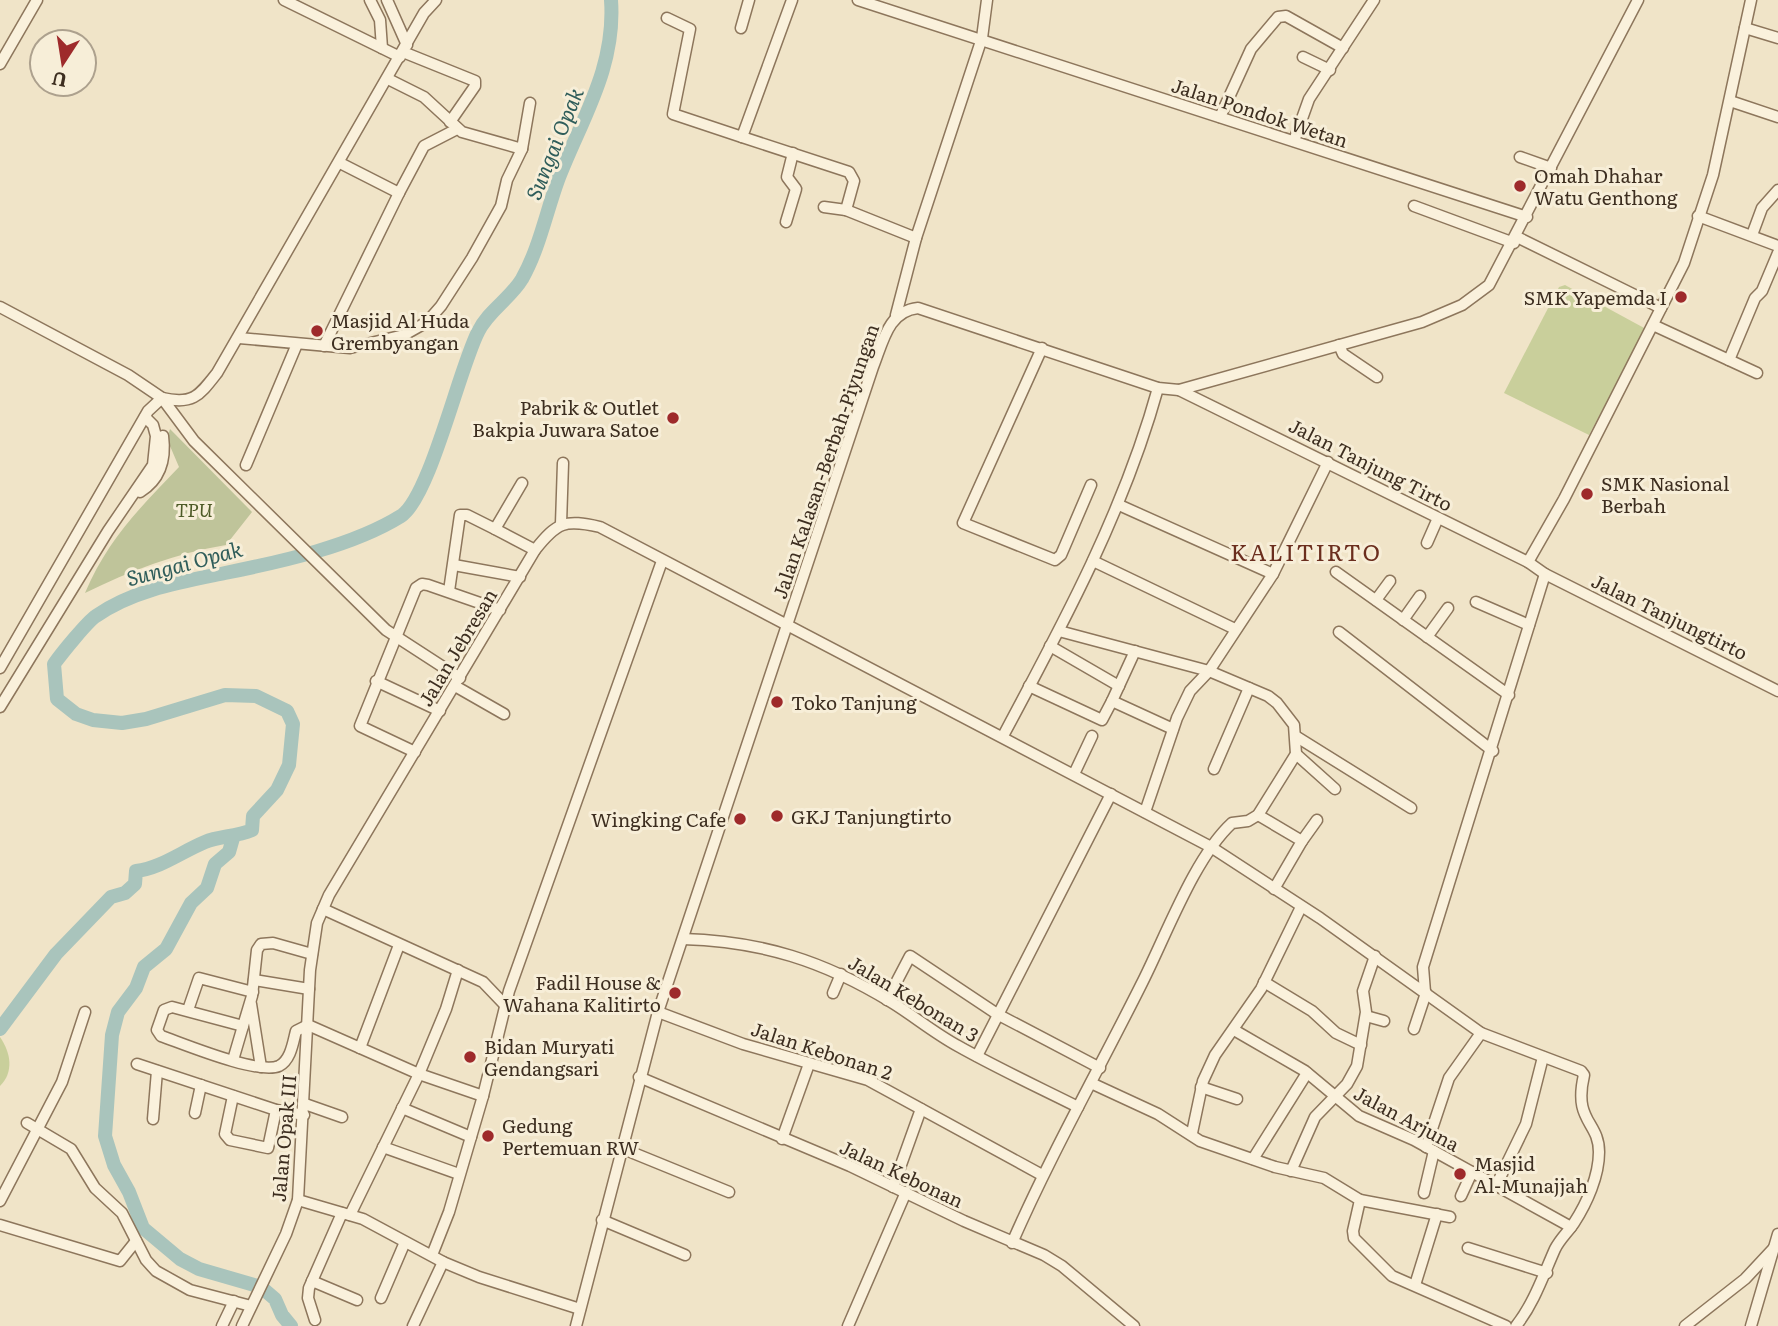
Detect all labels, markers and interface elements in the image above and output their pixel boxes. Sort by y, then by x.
north arrow [28,28,98,98]
text: U [49,65,69,96]
street label: Jalan Pondok Wetan [1168,70,1352,154]
water label: Sungai Opak [516,82,590,204]
place label: Omah Dhahar Watu Genthong [1534,161,1678,211]
marker: Omah Dhahar Watu Genthong [1512,178,1528,194]
place label: SMK Yapemda I [1524,283,1667,311]
marker: SMK Yapemda I [1673,289,1689,305]
place label: Masjid Al Huda Grembyangan [331,306,470,356]
street label: Jalan Kalasan-Berbah-Piyungan [765,320,885,602]
marker: Masjid Al Huda Grembyangan [309,323,325,339]
place label: Pabrik & Outlet Bakpia Juwara Satoe [472,393,659,443]
marker: Pabrik & Outlet Bakpia Juwara Satoe [665,410,681,426]
street label: Jalan Tanjung Tirto [1284,411,1458,517]
place label: SMK Nasional Berbah [1601,469,1729,519]
marker: SMK Nasional Berbah [1579,486,1595,502]
park label: TPU [175,495,213,523]
water label: Sungai Opak [123,532,246,592]
district label: KALITIRTO [1230,534,1382,568]
street label: Jalan Tanjungtirto [1587,566,1753,666]
street label: Jalan Jebresan [411,583,503,711]
place label: Toko Tanjung [791,688,917,716]
marker: Toko Tanjung [769,694,785,710]
place label: GKJ Tanjungtirto [791,802,952,830]
place label: Wingking Cafe [591,805,726,833]
marker: GKJ Tanjungtirto [769,808,785,824]
marker: Wingking Cafe [732,811,748,827]
street label: Jalan Kebonan 3 [843,948,985,1048]
place label: Fadil House & Wahana Kalitirto [503,968,661,1018]
marker: Fadil House & Wahana Kalitirto [667,985,683,1001]
street label: Jalan Kebonan 2 [748,1014,896,1086]
place label: Bidan Muryati Gendangsari [484,1032,614,1082]
marker: Bidan Muryati Gendangsari [462,1049,478,1065]
street label: Jalan Opak III [263,1073,303,1203]
street label: Jalan Arjuna [1349,1078,1465,1158]
place label: Gedung Pertemuan RW [502,1111,639,1161]
marker: Gedung Pertemuan RW [480,1128,496,1144]
street label: Jalan Kebonan [835,1132,969,1214]
place label: Masjid Al-Munajjah [1474,1149,1588,1199]
marker: Masjid Al-Munajjah [1452,1166,1468,1182]

